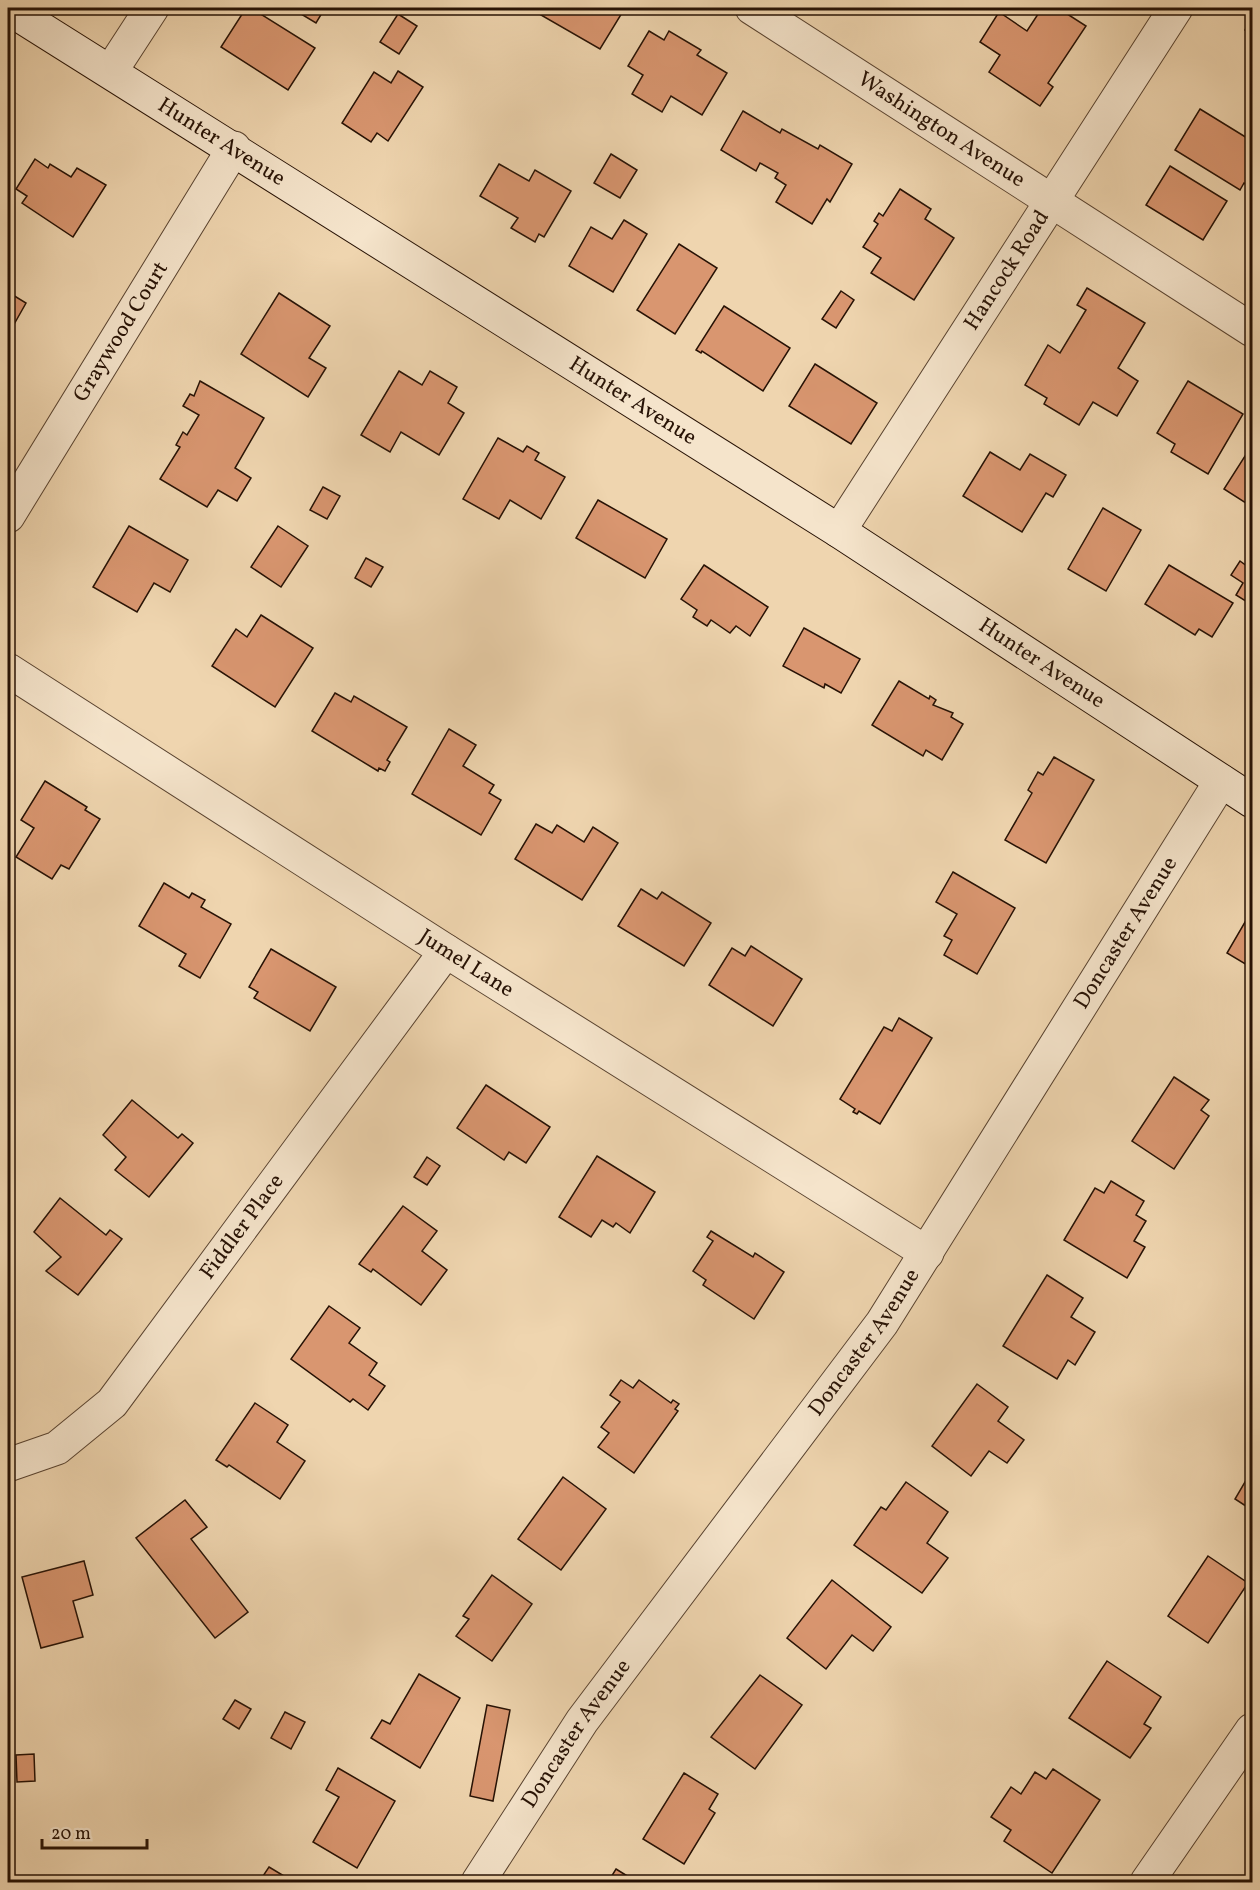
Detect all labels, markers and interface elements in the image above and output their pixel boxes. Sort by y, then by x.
street label: Washington Avenue [851,64,1031,195]
street label: Hunter Avenue [151,90,291,194]
street label: Hancock Road [957,204,1057,337]
street label: Graywood Court [66,255,176,408]
street label: Hunter Avenue [563,349,703,453]
street label: Hunter Avenue [972,611,1111,716]
street label: Doncaster Avenue [1066,851,1185,1015]
street label: Jumel Lane [412,922,520,1005]
street label: Fiddler Place [193,1168,292,1286]
street label: Doncaster Avenue [801,1263,928,1423]
street label: Doncaster Avenue [514,1653,639,1814]
scale bar [42,1812,147,1850]
text: 20 m [51,1822,91,1847]

